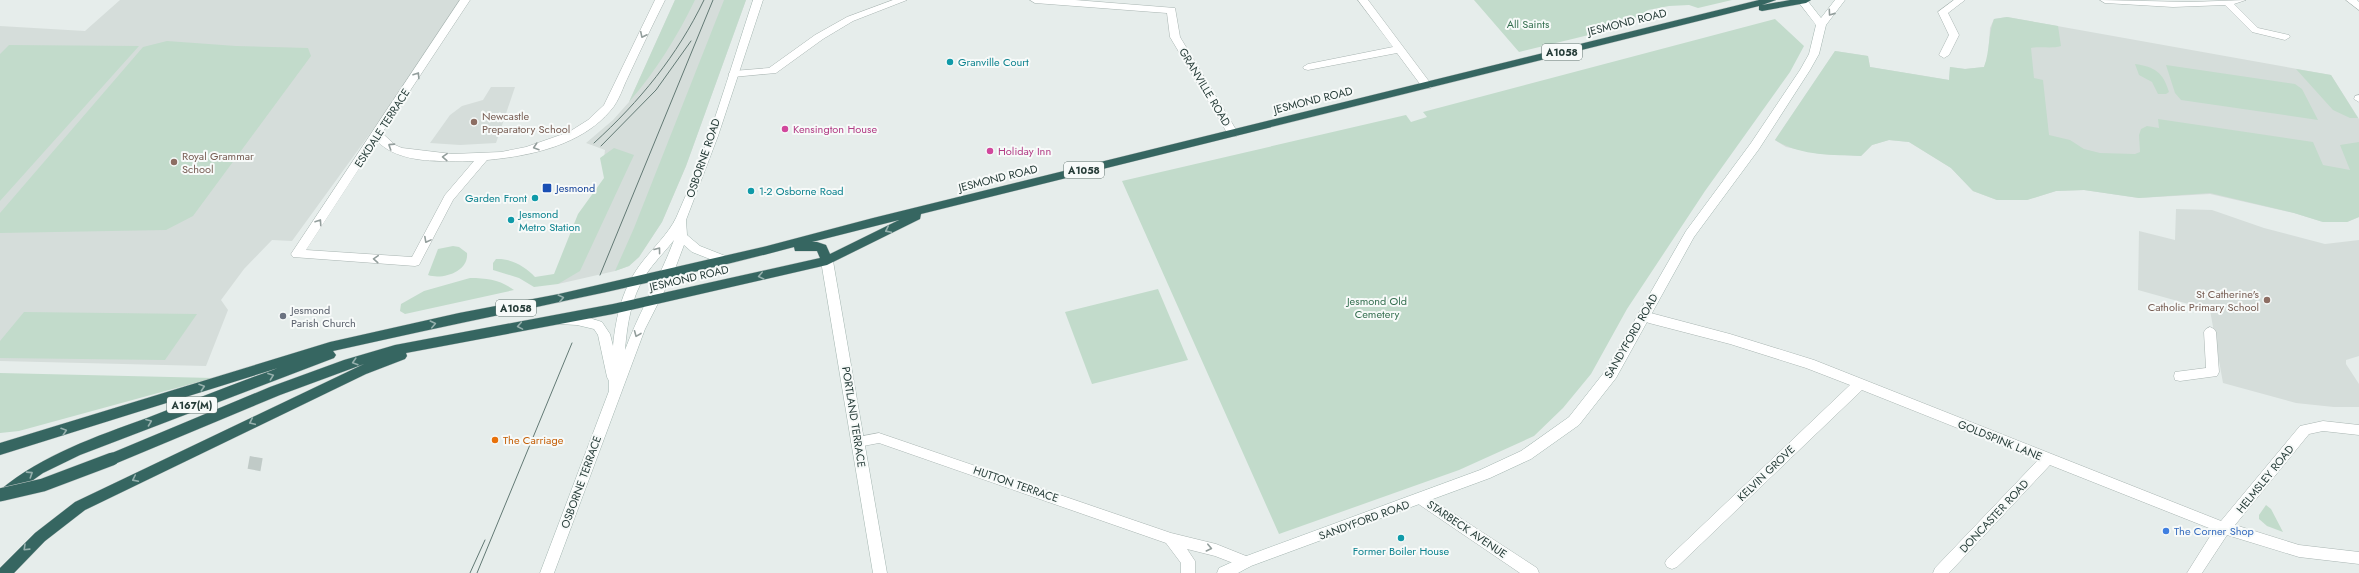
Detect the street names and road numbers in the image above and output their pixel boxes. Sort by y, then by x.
street label: JESMOND ROAD [1584,4,1669,40]
road number: A1058 [1542,44,1582,60]
street label: GRANVILLE ROAD [1175,45,1235,130]
street label: JESMOND ROAD [1270,82,1355,118]
street label: ESKDALE TERRACE [351,85,413,171]
street label: OSBORNE ROAD [682,116,724,200]
street label: JESMOND ROAD [955,160,1040,196]
road number: A1058 [1064,162,1104,178]
street label: JESMOND ROAD [646,261,731,295]
street label: SANDYFORD ROAD [1600,290,1662,381]
road number: A1058 [496,300,536,316]
street label: PORTLAND TERRACE [838,365,870,469]
road number: A167(M) [167,397,217,413]
street label: GOLDSPINK LANE [1955,416,2045,464]
street label: OSBORNE TERRACE [557,433,605,531]
street label: KELVIN GROVE [1734,441,1798,505]
street label: HELMSLEY ROAD [2232,441,2298,516]
street label: HUTTON TERRACE [971,462,1061,506]
street label: DONCASTER ROAD [1956,475,2033,556]
street label: SANDYFORD ROAD [1316,496,1412,544]
street label: STARBECK AVENUE [1424,496,1510,562]

